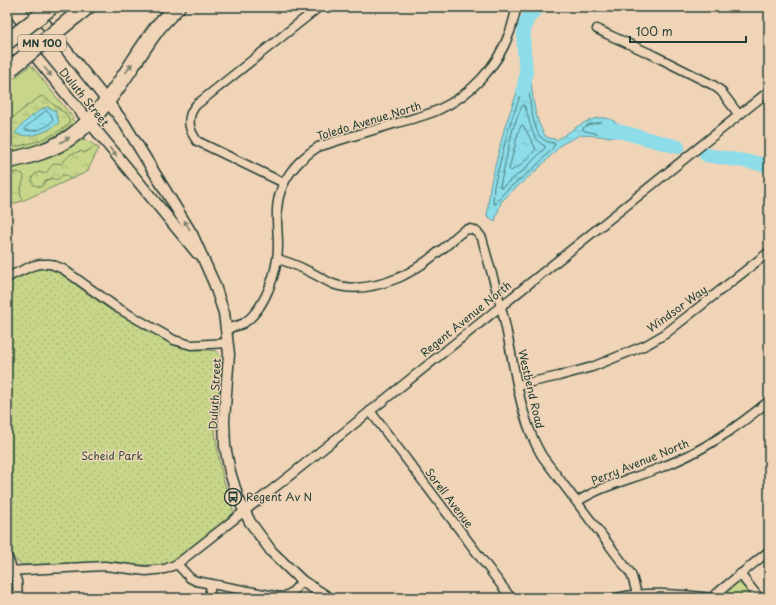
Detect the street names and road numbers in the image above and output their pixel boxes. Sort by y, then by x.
road number: MN 100 [18,35,66,51]
street label: Duluth Street [55,63,114,130]
street label: Toledo Avenue North [315,97,423,144]
street label: Regent Avenue North [417,277,515,361]
street label: Windsor Way [643,281,710,336]
street label: Westbend Road [514,347,549,430]
street label: Duluth Street [204,357,225,430]
street label: Perry Avenue North [588,434,691,489]
street label: Sorell Avenue [421,464,478,531]

